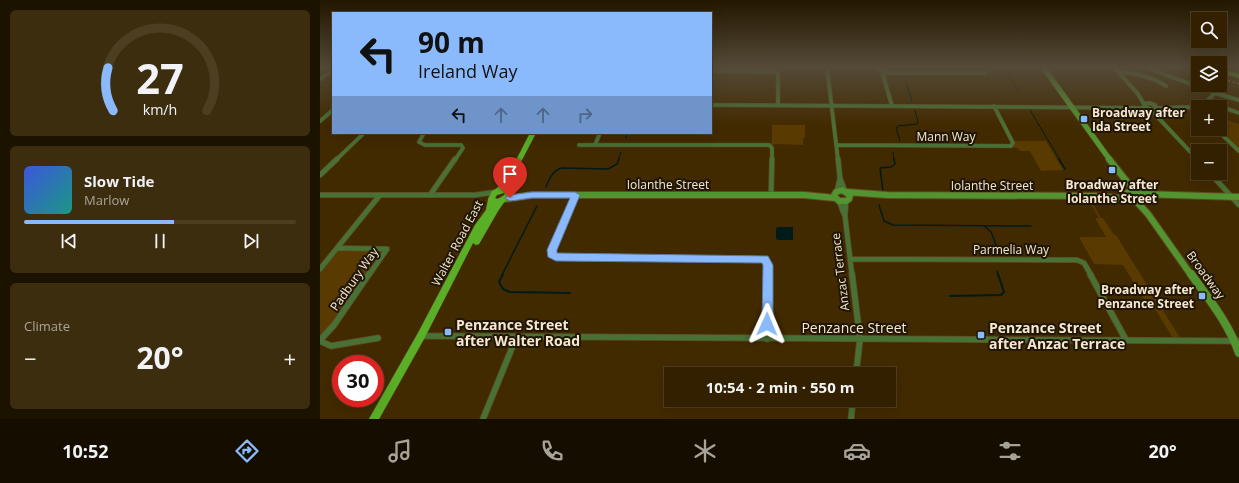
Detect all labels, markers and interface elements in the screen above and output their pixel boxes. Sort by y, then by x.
map controls [1191,12,1227,180]
button: search [1191,12,1227,48]
text: 90 m [418,23,485,61]
icon: left [352,28,404,80]
text: 27 [136,50,184,106]
button: layers [1191,56,1227,92]
text: Ireland Way [418,59,517,83]
text: km/h [143,100,177,119]
button: + [1191,100,1227,136]
icon: left [448,104,470,126]
icon: ahead [490,104,512,126]
icon: ahead [532,104,554,126]
icon: right [574,104,596,126]
place label: Broadway after Ida Street [1092,104,1185,135]
marker: Broadway after Ida Street [1079,114,1089,124]
street label: Mann Way [916,128,977,145]
button: − [1191,144,1227,180]
pin [493,157,527,198]
icon: arrive [499,163,521,185]
marker: Broadway after Iolanthe Street [1107,165,1117,175]
text: Slow Tide [84,171,154,191]
street label: Iolanthe Street [627,176,709,193]
place label: Broadway after Iolanthe Street [1066,176,1159,207]
street label: Iolanthe Street [951,177,1033,194]
text: Marlow [84,191,129,209]
street label: Walter Road East [427,197,487,289]
icon: previous [58,230,80,252]
icon: pause [149,230,171,252]
icon: next [240,230,262,252]
street label: Anzac Terrace [827,232,853,312]
street label: Parmelia Way [973,241,1050,258]
street label: Padbury Way [326,243,383,314]
street label: Broadway [1183,247,1230,303]
place label: Broadway after Penzance Street [1097,281,1195,312]
marker: Broadway after Penzance Street [1197,291,1207,301]
position arrow [746,303,788,345]
place label: Penzance Street after Walter Road [456,315,580,350]
text: Climate [24,317,70,335]
street label: Penzance Street [801,318,907,337]
place label: Penzance Street after Anzac Terrace [989,318,1125,353]
marker: Penzance Street after Walter Road [443,327,453,337]
marker: Penzance Street after Anzac Terrace [976,330,986,340]
text: 20° [136,337,184,378]
text: − [24,343,37,373]
text: + [283,343,296,373]
speed limit sign: 30 [332,355,384,407]
text: 10:54 · 2 min · 550 m [706,377,854,397]
icon: directions [233,437,261,465]
icon: music [386,437,414,465]
icon: phone [538,437,566,465]
icon: climate [691,437,719,465]
icon: car [843,437,871,465]
icon: filters [996,437,1024,465]
text: 10:52 [62,439,109,463]
text: 20° [1148,439,1177,463]

